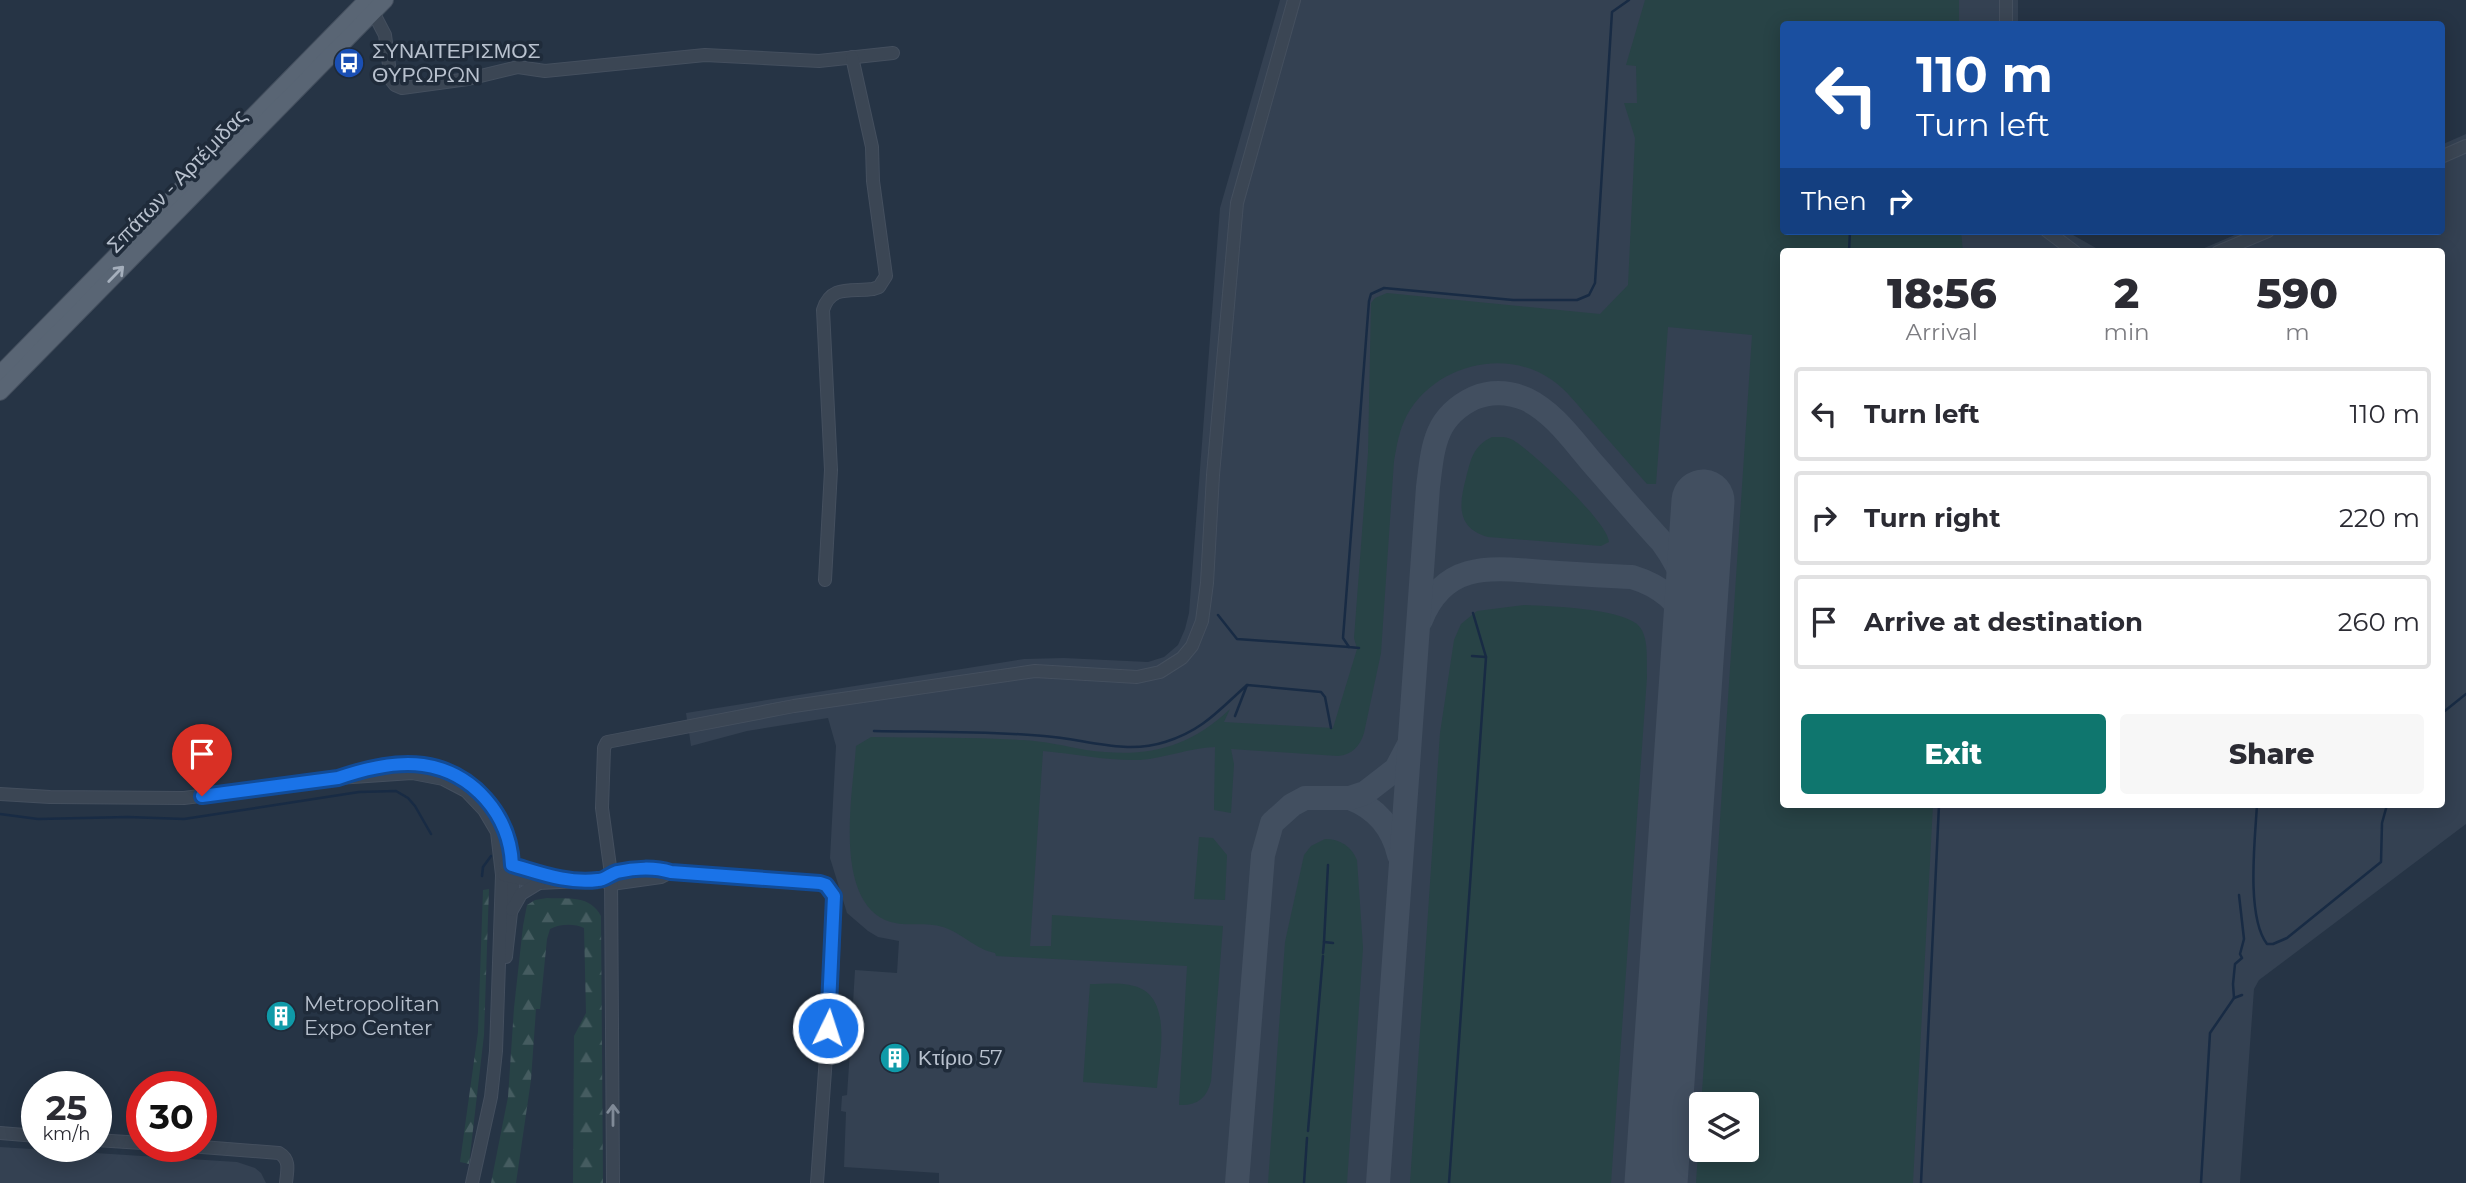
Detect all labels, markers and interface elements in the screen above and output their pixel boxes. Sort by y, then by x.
place label: ΣΥΝΑΙΤΕΡΙΣΜΟΣ ΘΥΡΩΡΩΝ [372,38,540,87]
text: 110 m [1916,45,2053,104]
bus stop icon: ΣΥΝΑΙΤΕΡΙΣΜΟΣ ΘΥΡΩΡΩΝ [332,46,366,80]
icon: left [1801,49,1892,140]
street label: Σπάτων - Αρτέμιδας [102,103,252,258]
text: Turn left [1916,105,2050,144]
icon: right [1881,182,1919,220]
text: Then [1801,185,1867,217]
one-way arrow [108,265,125,282]
text: 18:56 [1887,267,1997,319]
text: 2 [2114,267,2139,319]
text: 590 [2257,267,2338,319]
text: Arrival [1905,318,1978,346]
text: min [2104,318,2150,346]
text: m [2285,318,2310,346]
icon: left [1805,395,1843,433]
text: Turn left [1864,398,1980,430]
text: 110 m [2350,398,2420,430]
icon: right [1805,499,1843,537]
text: Turn right [1864,502,2000,534]
text: 220 m [2339,502,2420,534]
icon: arrive [1805,603,1843,641]
text: Arrive at destination [1864,606,2143,638]
text: 260 m [2338,606,2420,638]
button: Exit [1801,714,2106,794]
button: Share [2120,714,2424,794]
pin [172,724,232,796]
icon: arrive [183,735,221,773]
place label: Metropolitan Expo Center [304,991,440,1040]
position arrow [791,991,865,1065]
building icon: Metropolitan Expo Center [264,999,298,1033]
building icon: Κτίριο 57 [878,1041,912,1075]
place label: Κτίριο 57 [918,1045,1003,1070]
speed limit sign: 30 [126,1071,217,1162]
text: 25 [46,1086,87,1129]
map controls [1689,1092,1759,1162]
button: layers [1689,1092,1759,1162]
one-way arrow [606,1104,620,1127]
text: km/h [42,1123,91,1145]

